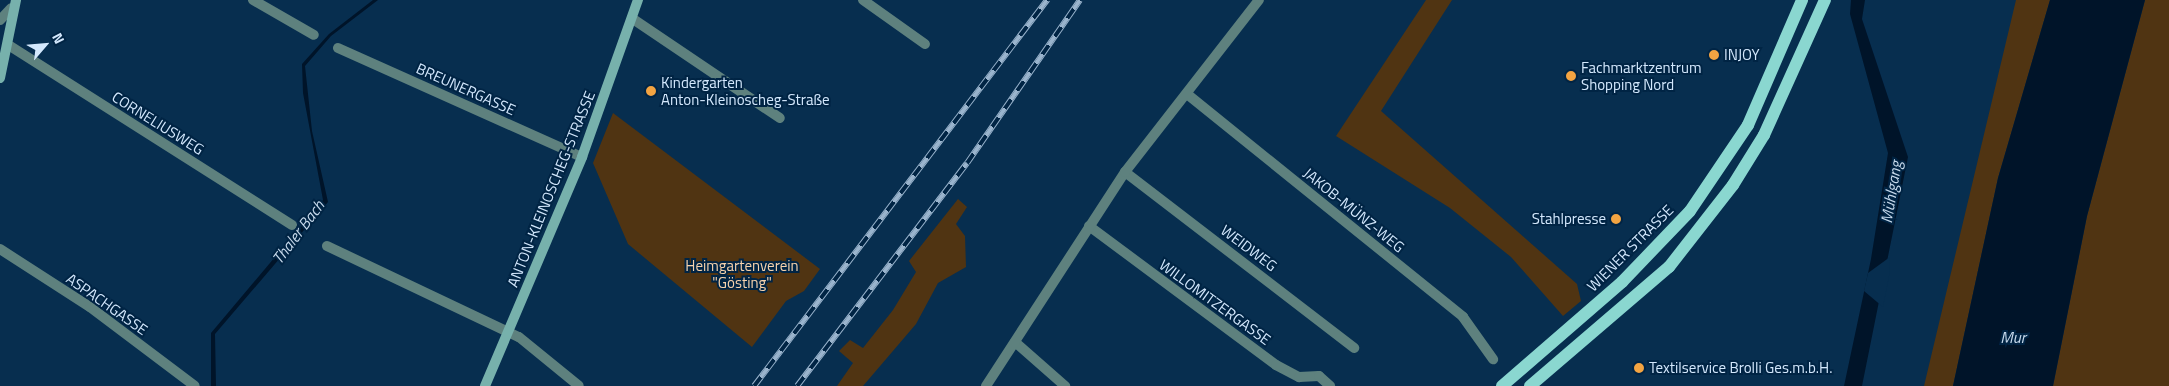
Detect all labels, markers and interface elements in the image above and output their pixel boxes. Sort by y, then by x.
north arrow [20,20,70,70]
text: N [47,29,70,47]
place label: INJOY [1724,46,1760,64]
marker: INJOY [1708,49,1720,61]
place label: Fachmarktzentrum Shopping Nord [1581,58,1702,93]
street label: BREUNERGASSE [414,59,518,119]
marker: Fachmarktzentrum Shopping Nord [1565,70,1577,82]
place label: Kindergarten Anton-Kleinoscheg-Straße [661,73,830,108]
marker: Kindergarten Anton-Kleinoscheg-Straße [645,85,657,97]
street label: CORNELIUSWEG [109,88,207,158]
street label: ANTON-KLEINOSCHEG-STRASSE [503,88,599,290]
water label: Mühlgang [1877,159,1905,225]
street label: JAKOB-MÜNZ-WEG [1300,164,1408,256]
water label: Thaler Bach [268,196,328,268]
street label: WIENER STRASSE [1583,201,1677,295]
place label: Stahlpresse [1532,210,1606,228]
marker: Stahlpresse [1610,213,1622,225]
street label: WEIDWEG [1217,221,1281,275]
park label: Heimgartenverein "Gösting" [685,256,799,291]
street label: WILLOMITZERGASSE [1156,256,1274,348]
street label: ASPACHGASSE [63,269,151,339]
water label: Mur [2000,327,2026,347]
place label: Textilservice Brolli Ges.m.b.H. [1649,359,1832,377]
marker: Textilservice Brolli Ges.m.b.H. [1633,362,1645,374]

